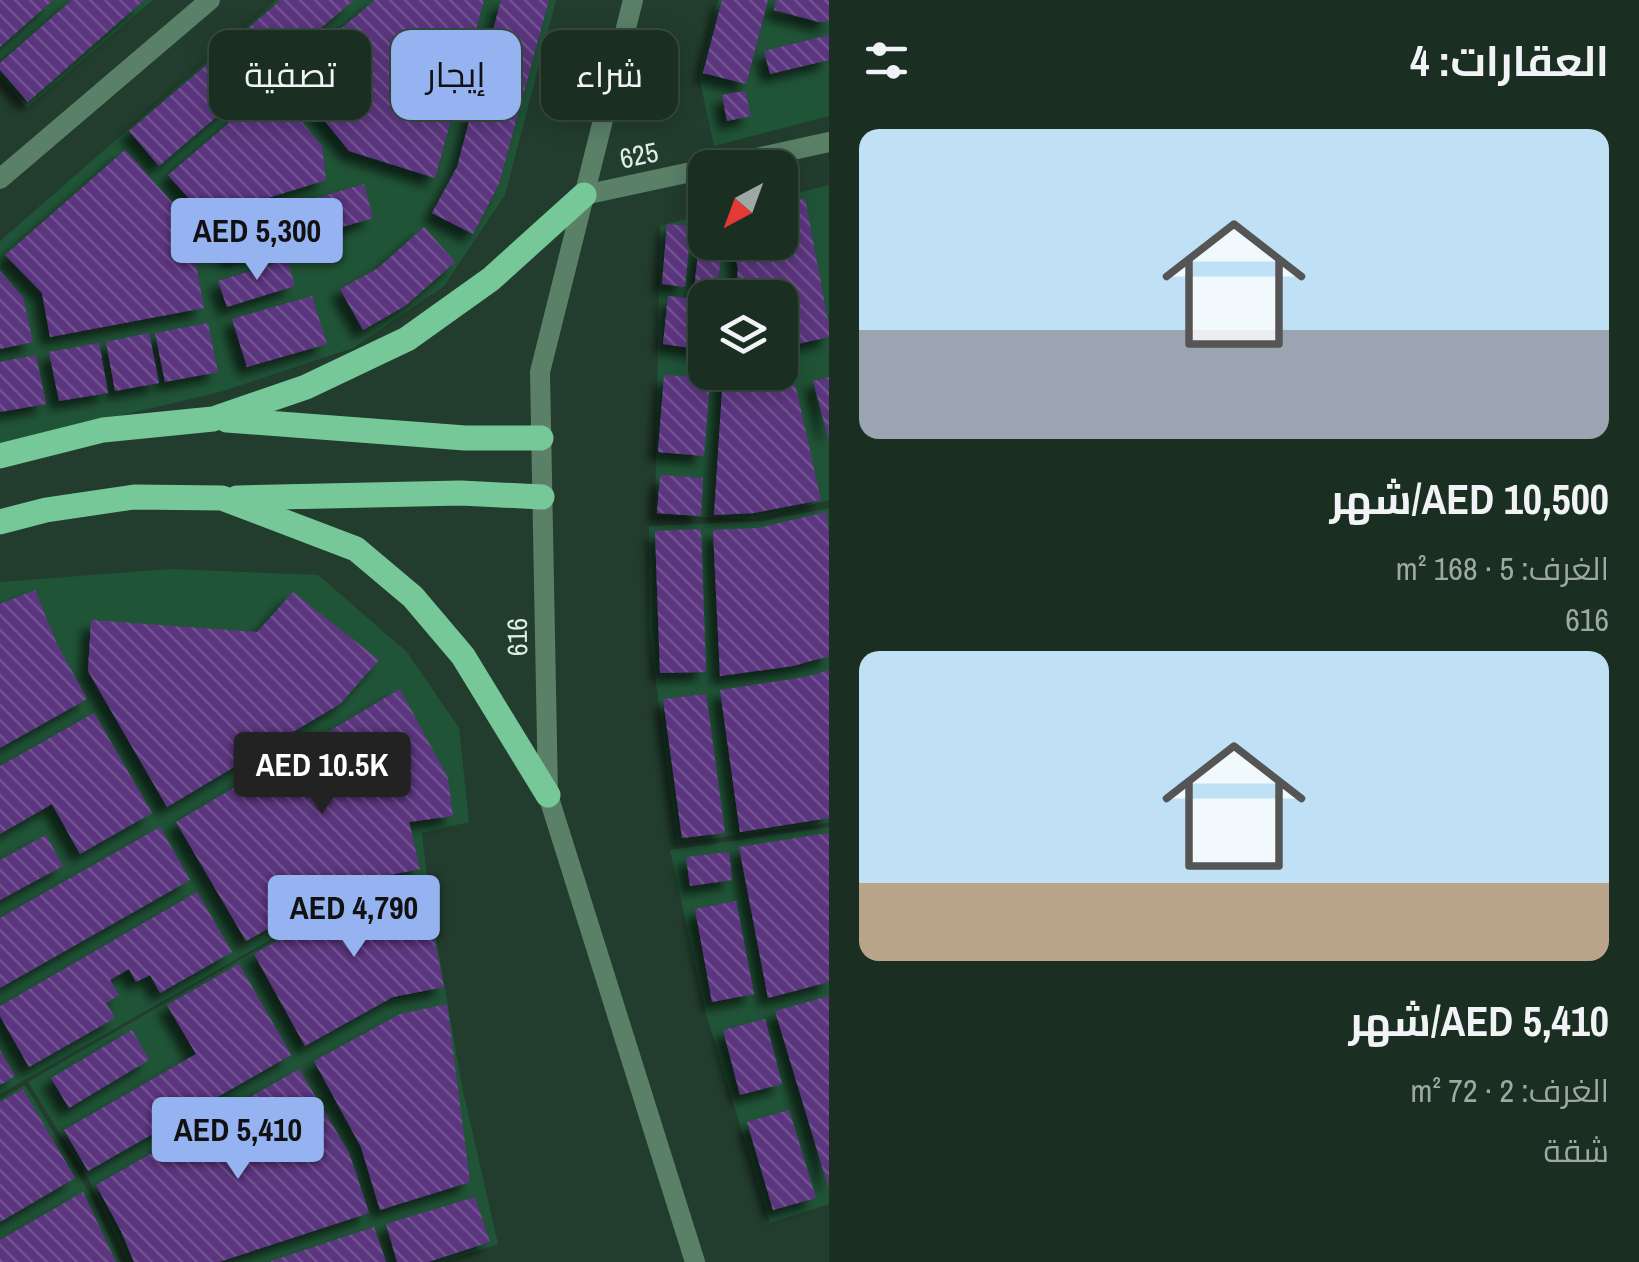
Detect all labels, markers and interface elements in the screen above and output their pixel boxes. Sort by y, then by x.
chip: تصفية [209,30,371,120]
chip: إيجار [391,30,521,120]
chip: شراء [541,30,678,120]
icon: filters [859,33,914,88]
text: العقارات: 4 [1410,33,1609,89]
street label: 625 [616,132,662,178]
north arrow [688,150,798,260]
map controls [688,150,798,390]
icon: home [1144,194,1324,374]
pin: AED 5,300 [143,198,371,283]
text: AED 5,300 [193,209,321,252]
button: layers [688,280,798,390]
text: AED 10,500/شهر [1330,471,1609,527]
text: الغرف: 5 · 168 m² [1396,547,1609,590]
text: 616 [1565,598,1609,641]
street label: 616 [498,618,536,656]
icon: home [1144,716,1324,896]
pin: AED 10.5K [208,732,436,817]
text: AED 10.5K [256,743,388,786]
pin: AED 4,790 [240,875,468,960]
text: AED 4,790 [290,886,418,929]
text: AED 5,410/شهر [1349,993,1609,1049]
text: الغرف: 2 · 72 m² [1410,1069,1609,1112]
pin: AED 5,410 [124,1097,352,1182]
text: AED 5,410 [174,1108,302,1151]
text: شقة [1544,1129,1609,1172]

